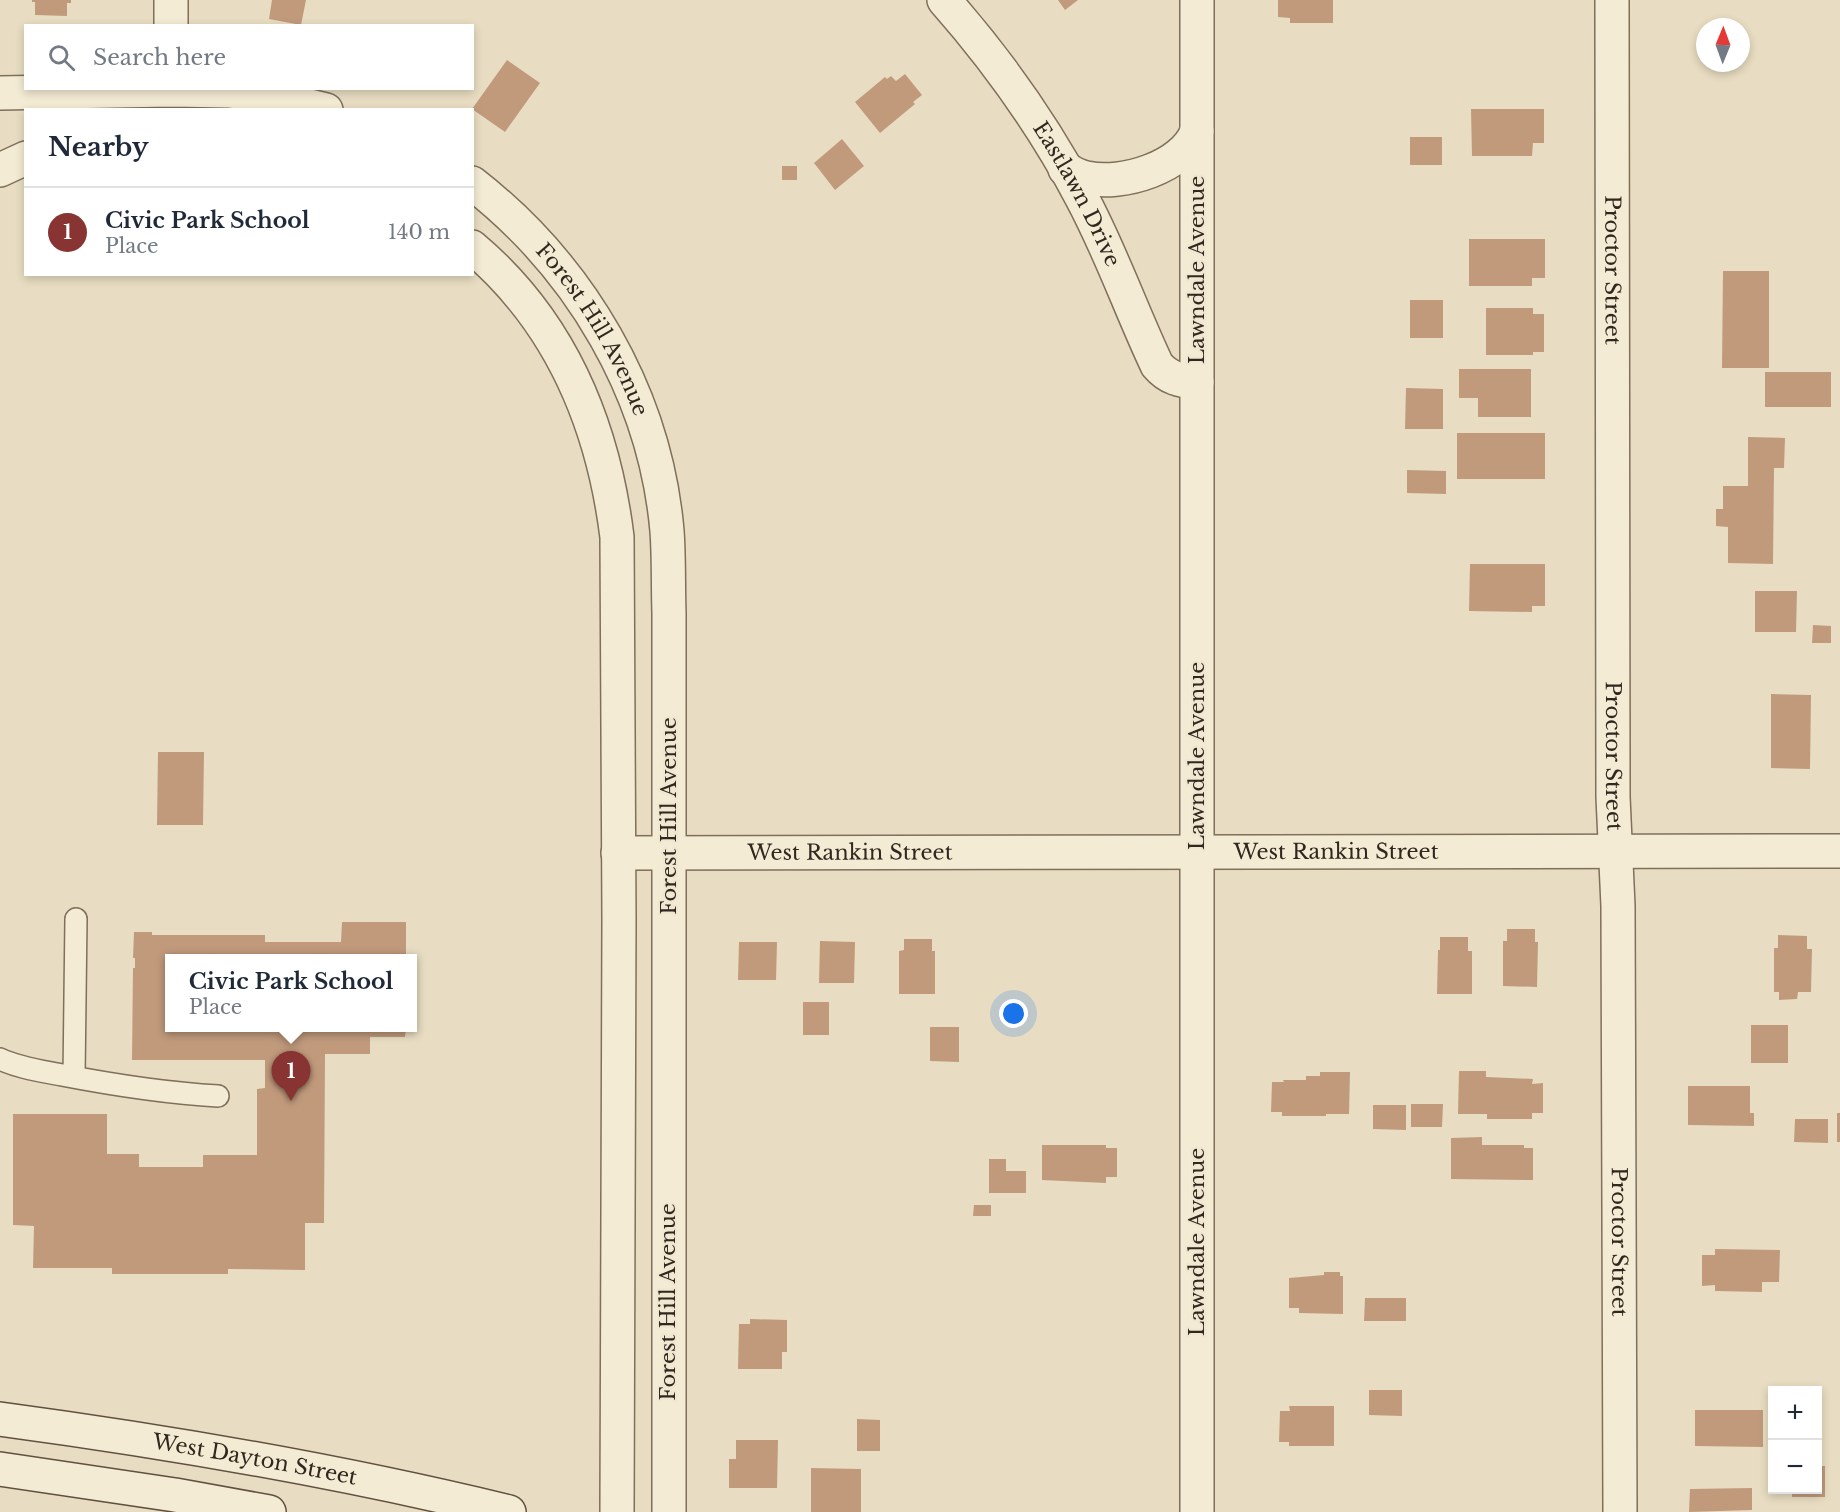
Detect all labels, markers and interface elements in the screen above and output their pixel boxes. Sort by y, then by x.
north arrow [1696,18,1750,72]
search box [24,24,474,90]
icon: search [45,41,78,74]
text: Search here [93,44,226,71]
street label: Eastlawn Drive [1027,117,1126,271]
text: Nearby [48,131,149,163]
street label: Lawndale Avenue [1184,176,1210,364]
street label: Proctor Street [1599,195,1625,345]
text: Civic Park School [105,207,310,234]
text: 1 [63,220,72,244]
text: 140 m [388,220,450,244]
text: Place [105,234,159,258]
street label: Forest Hill Avenue [530,238,654,419]
street label: Lawndale Avenue [1184,662,1210,850]
street label: Proctor Street [1600,681,1628,831]
street label: Forest Hill Avenue [656,717,682,915]
street label: West Rankin Street [746,839,953,866]
street label: West Rankin Street [1232,839,1439,865]
popup [165,954,417,1032]
text: Civic Park School [189,968,393,995]
text: Place [189,995,242,1019]
your location [999,999,1028,1028]
pin: 1 [272,1052,310,1101]
street label: Lawndale Avenue [1184,1148,1210,1336]
street label: Proctor Street [1606,1167,1632,1317]
street label: Forest Hill Avenue [655,1203,681,1401]
map controls [1768,1386,1822,1494]
button: + [1768,1386,1822,1440]
street label: West Dayton Street [150,1428,359,1491]
button: − [1768,1440,1822,1494]

